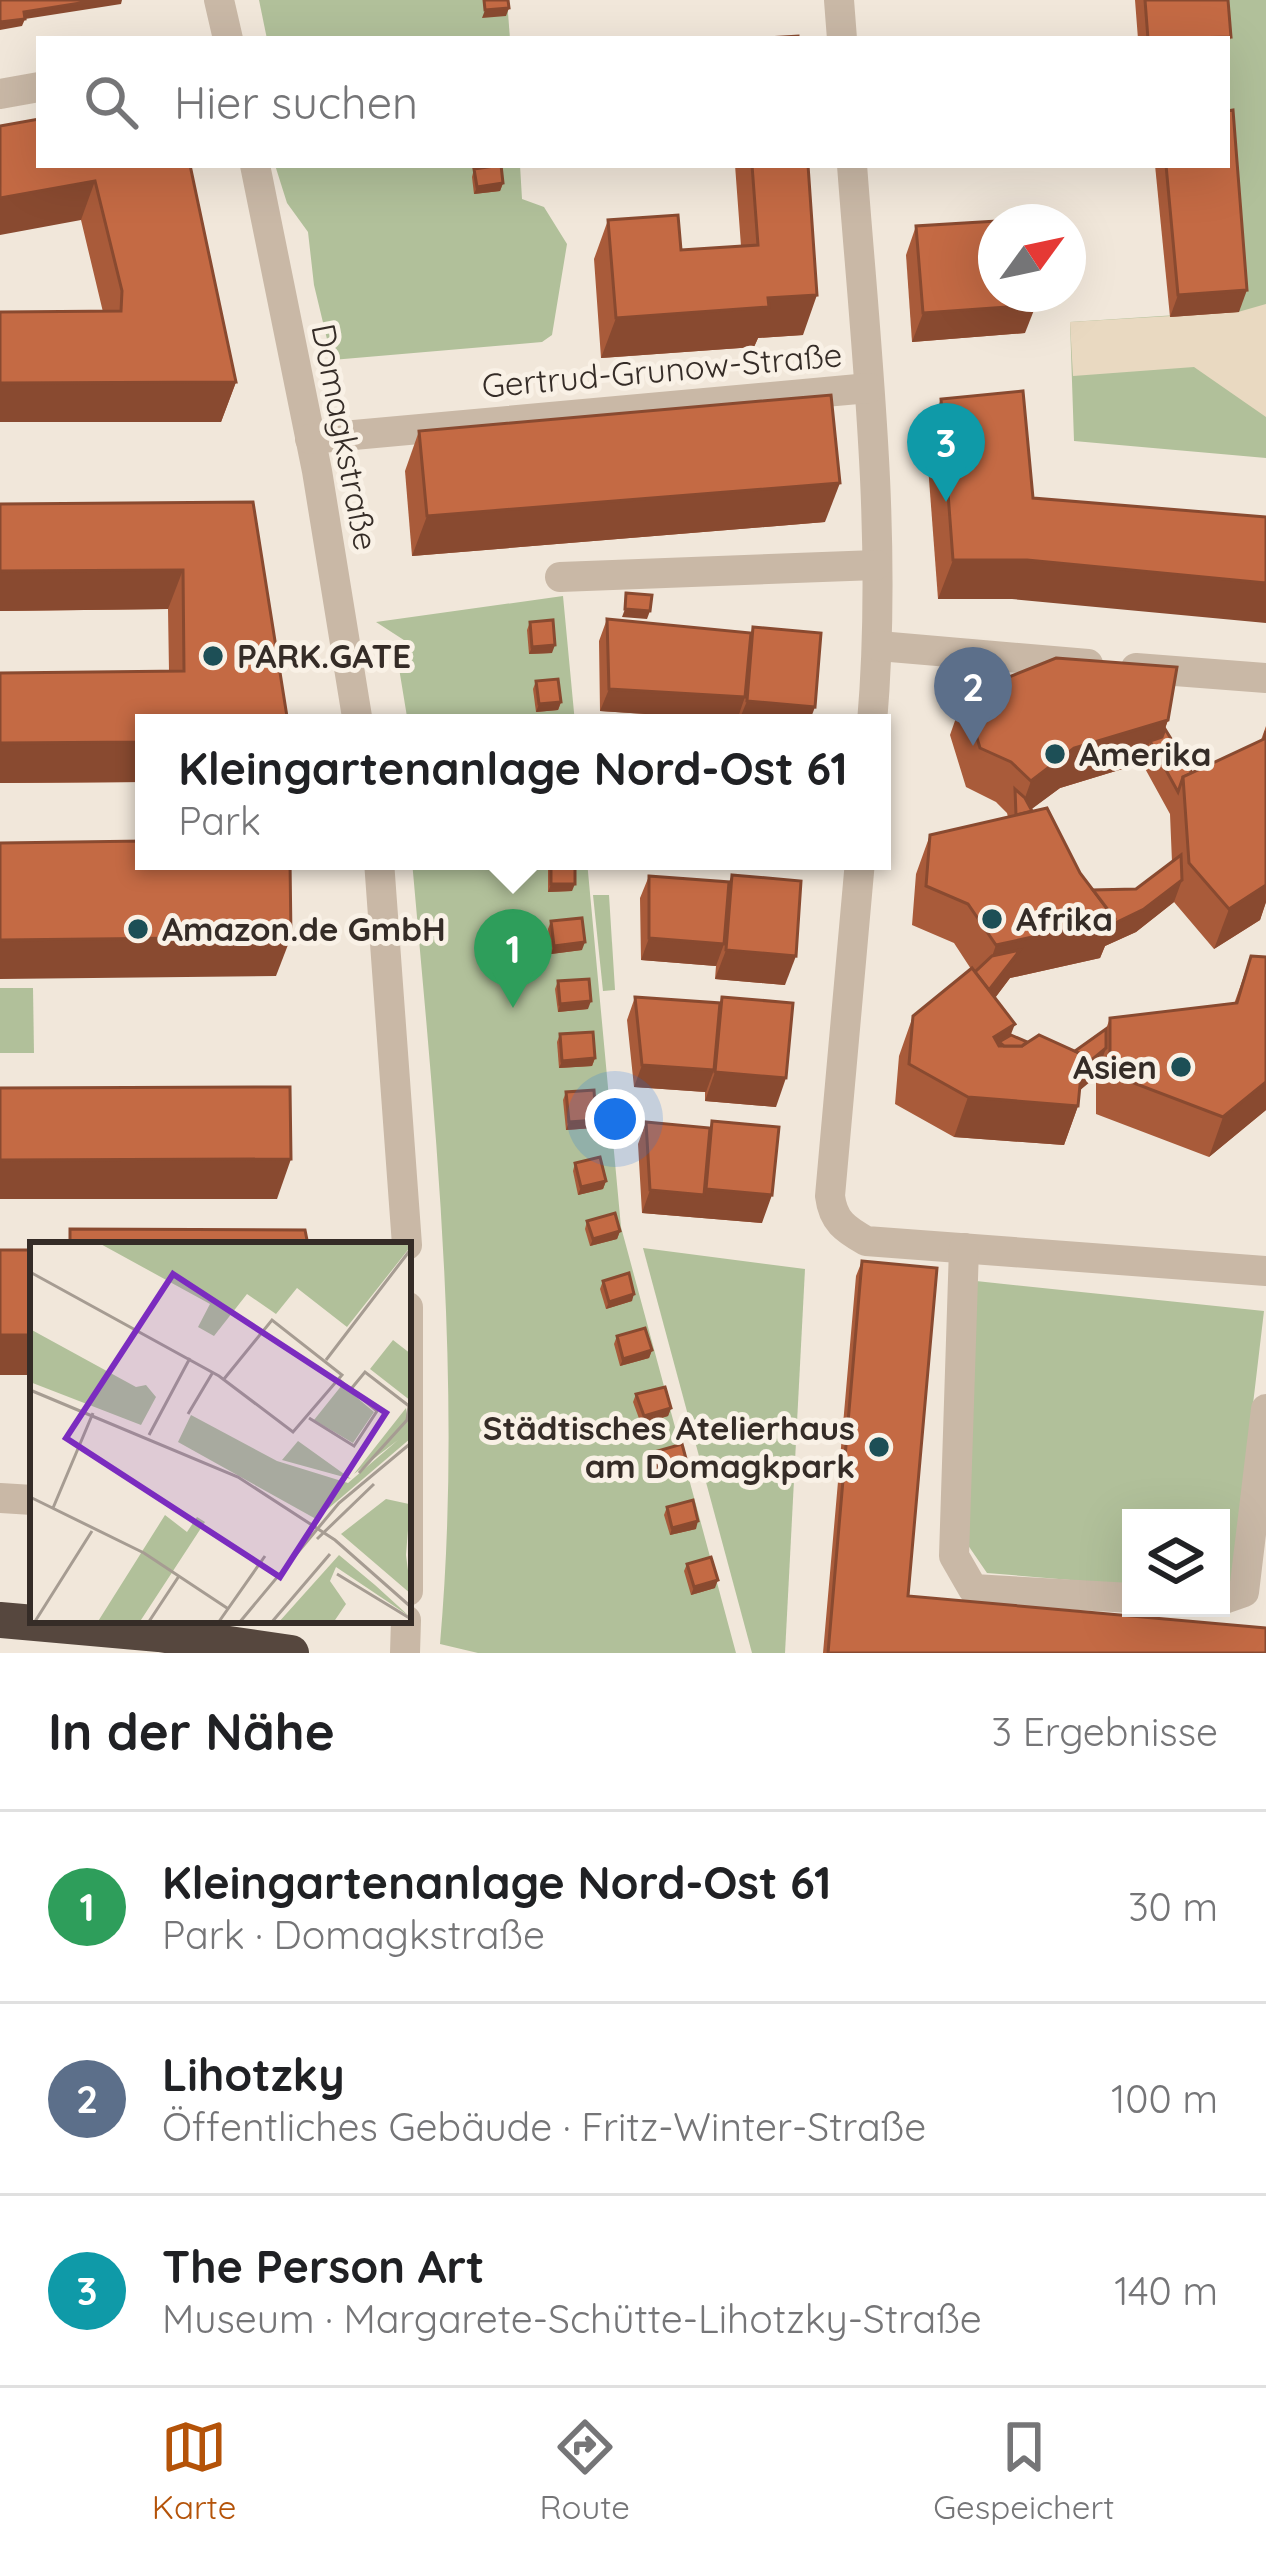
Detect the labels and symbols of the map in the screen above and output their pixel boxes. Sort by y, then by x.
north arrow [978,204,1086,312]
street label: Domagkstraße [303,320,388,554]
street label: Gertrud-Grunow-Straße [480,333,844,406]
pin: 3 [907,403,985,502]
place label: PARK.GATE [237,635,411,676]
marker: PARK.GATE [200,643,226,669]
pin: 2 [934,647,1012,746]
place label: Amerika [1079,733,1211,774]
marker: Amerika [1042,741,1068,767]
place label: Afrika [1016,898,1113,939]
marker: Afrika [979,906,1005,932]
place label: Amazon.de GmbH [162,908,446,949]
pin: 1 [474,909,552,1008]
marker: Amazon.de GmbH [125,916,151,942]
place label: Asien [1073,1046,1157,1087]
marker: Asien [1168,1054,1194,1080]
your location [585,1089,645,1149]
inset map [30,1242,411,1623]
place label: Städtisches Atelierhaus am Domagkpark [483,1407,855,1486]
marker: Städtisches Atelierhaus am Domagkpark [866,1434,892,1460]

